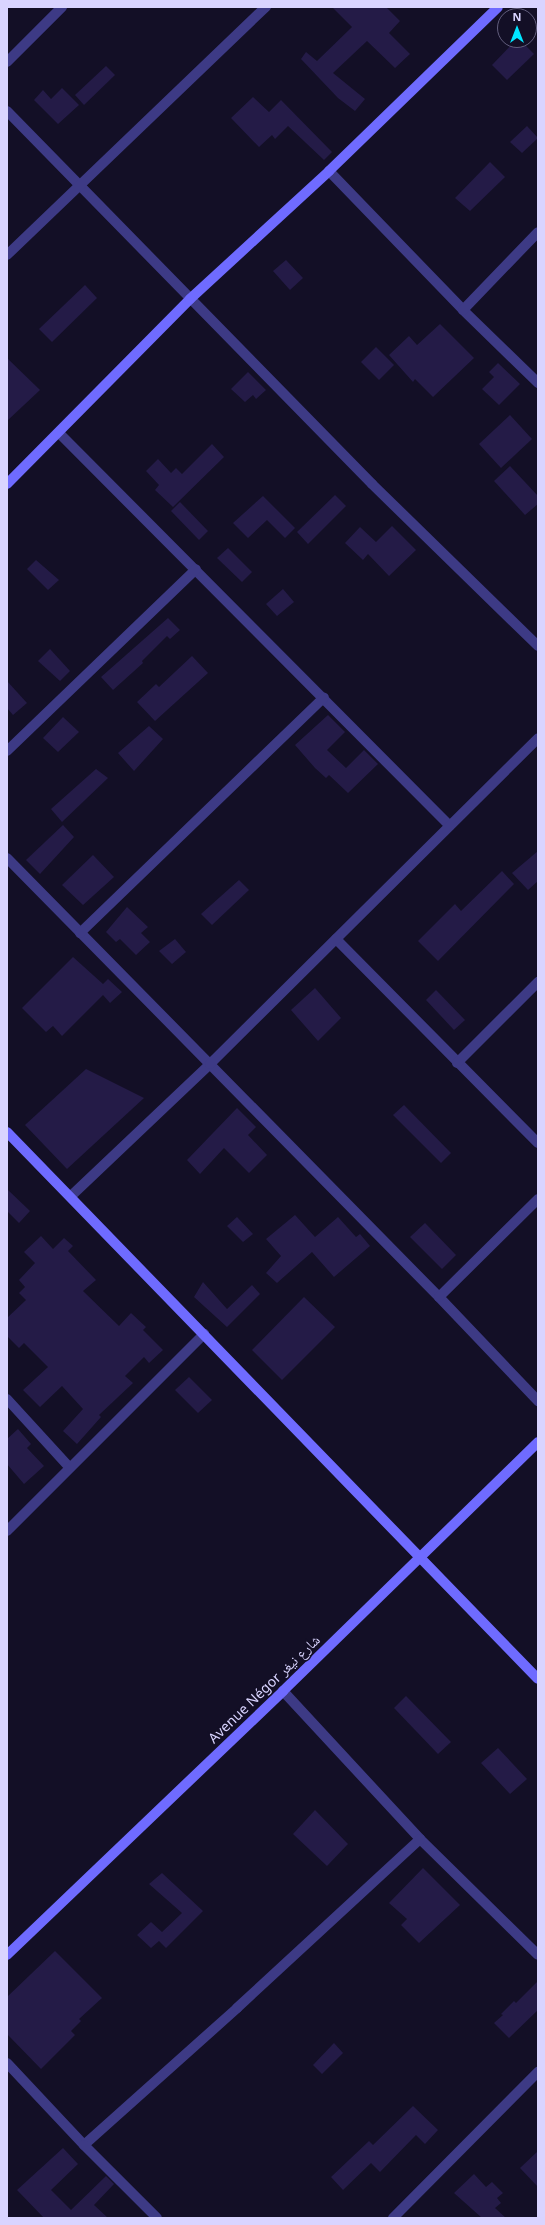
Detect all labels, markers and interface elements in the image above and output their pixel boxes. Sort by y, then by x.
north arrow [497,8,537,48]
text: N [513,9,521,24]
street label: Avenue Négor شارع نيغر [205,1631,323,1747]

